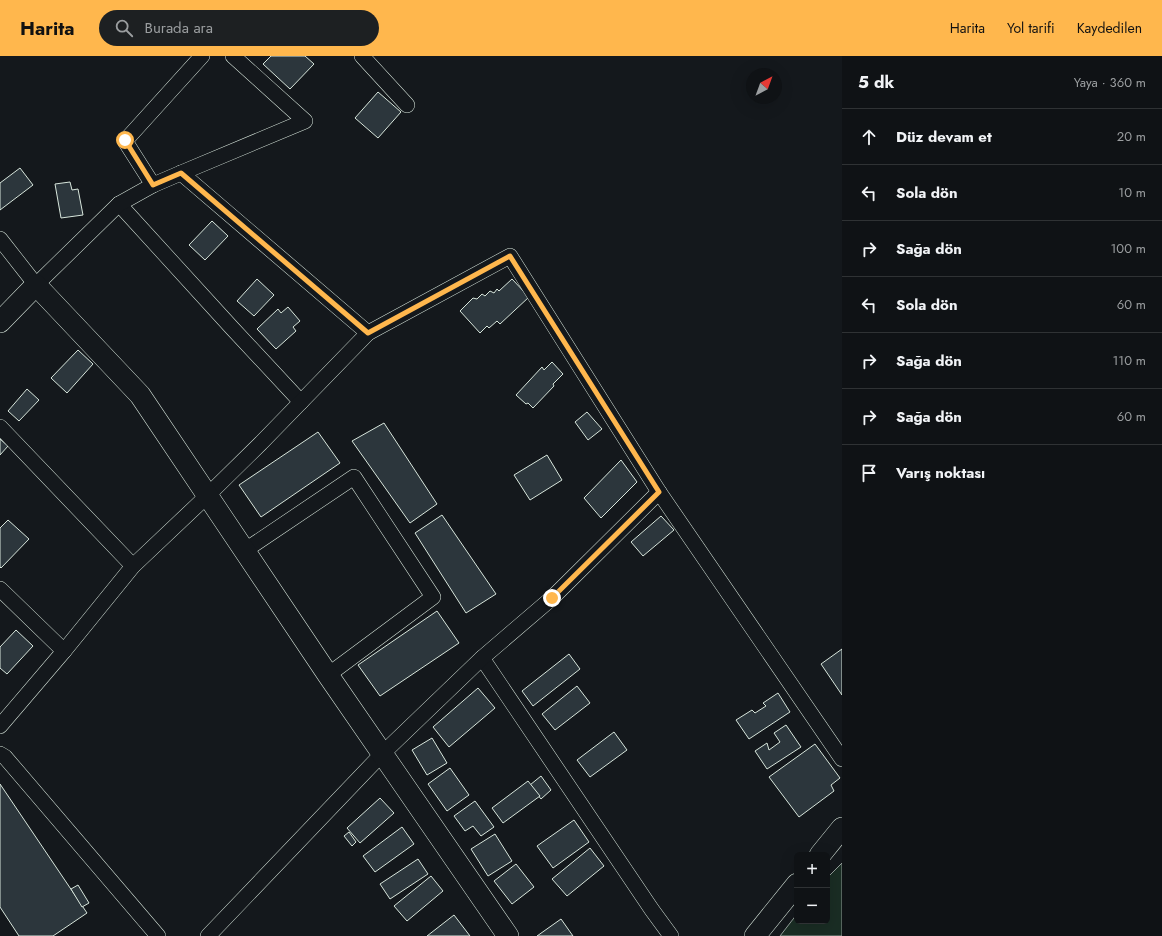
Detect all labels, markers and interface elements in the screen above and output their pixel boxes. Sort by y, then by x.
search box [99,10,379,46]
text: Harita [20,15,75,42]
icon: search [113,17,135,39]
text: Burada ara [145,17,213,39]
text: Harita [950,18,985,38]
text: Yol tarifi [1007,18,1055,38]
text: Kaydedilen [1077,18,1142,38]
north arrow [746,68,782,104]
text: 5 dk [858,70,894,94]
text: Yaya · 360 m [1074,73,1146,92]
icon: ahead [858,126,880,148]
text: Düz devam et [896,126,992,148]
text: 20 m [1117,127,1146,146]
route start [116,131,134,149]
icon: left [858,182,880,204]
text: Sola dön [896,182,958,204]
text: 10 m [1118,183,1146,202]
icon: right [858,238,880,260]
text: Sağa dön [896,238,962,260]
text: 100 m [1111,239,1146,258]
icon: left [858,294,880,316]
text: Sola dön [896,294,958,316]
text: 60 m [1117,295,1146,314]
icon: right [858,350,880,372]
text: Sağa dön [896,350,962,372]
text: 110 m [1112,351,1146,370]
icon: right [858,406,880,428]
text: Sağa dön [896,406,962,428]
text: 60 m [1117,407,1146,426]
icon: arrive [858,462,880,484]
text: Varış noktası [896,462,985,484]
route end [543,589,561,607]
map controls [794,852,830,924]
button: + [794,852,830,888]
button: − [794,888,830,924]

